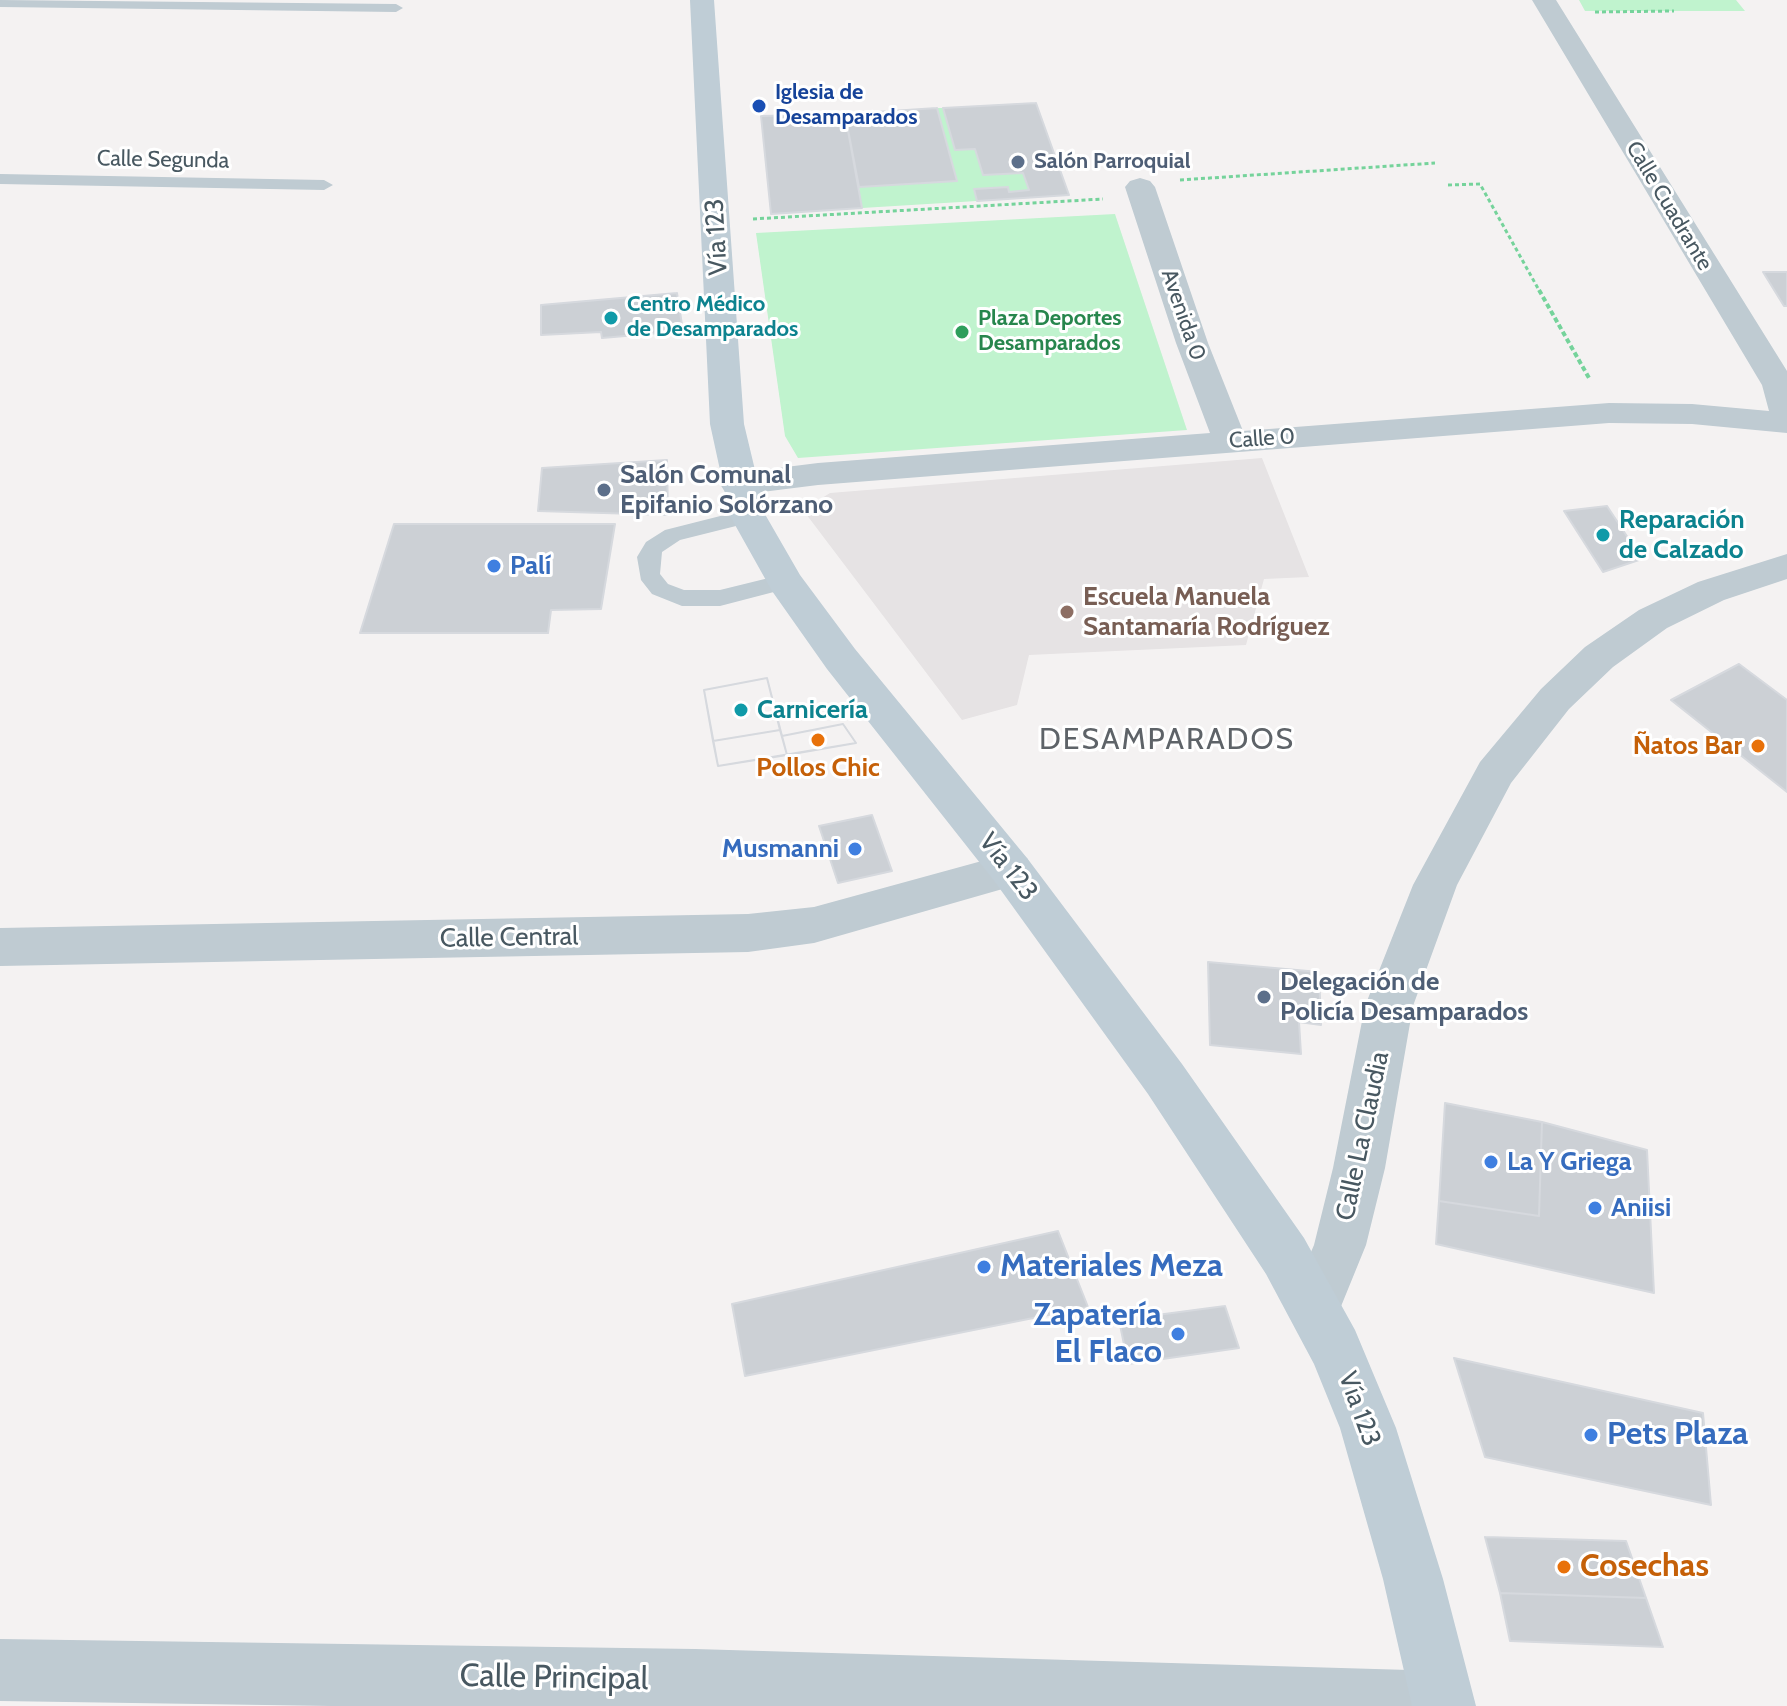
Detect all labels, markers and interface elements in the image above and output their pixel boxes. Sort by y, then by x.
place label: Iglesia de Desamparados [775,80,917,132]
marker: Iglesia de Desamparados [750,97,768,115]
street label: Calle Cuadrante [1620,137,1718,275]
street label: Calle Segunda [97,146,229,174]
place label: Salón Parroquial [1034,149,1190,175]
marker: Salón Parroquial [1009,153,1027,171]
street label: Vía 123 [699,198,735,276]
street label: Avenida 0 [1155,266,1211,364]
place label: Centro Médico de Desamparados [627,292,798,344]
place label: Plaza Deportes Desamparados [978,306,1122,358]
marker: Centro Médico de Desamparados [602,309,620,327]
marker: Plaza Deportes Desamparados [953,323,971,341]
street label: Calle 0 [1228,424,1296,454]
place label: Salón Comunal Epifanio Solórzano [620,459,833,520]
marker: Salón Comunal Epifanio Solórzano [595,481,613,499]
place label: Reparación de Calzado [1619,504,1745,566]
marker: Reparación de Calzado [1594,526,1612,544]
place label: Palí [510,550,551,582]
marker: Palí [485,557,503,575]
place label: Escuela Manuela Santamaría Rodríguez [1083,581,1330,642]
marker: Escuela Manuela Santamaría Rodríguez [1058,603,1076,621]
place label: Carnicería [757,694,868,726]
marker: Carnicería [732,701,750,719]
district label: DESAMPARADOS [1039,722,1295,758]
place label: Ñatos Bar [1633,730,1742,762]
marker: Pollos Chic [809,731,827,749]
marker: Ñatos Bar [1749,737,1767,755]
place label: Pollos Chic [756,752,880,784]
street label: Vía 123 [972,827,1044,907]
place label: Musmanni [722,833,839,865]
marker: Musmanni [846,840,864,858]
street label: Calle Central [439,921,579,955]
place label: Delegación de Policía Desamparados [1280,966,1528,1028]
marker: Delegación de Policía Desamparados [1255,988,1273,1006]
street label: Calle La Claudia [1330,1049,1396,1223]
place label: La Y Griega [1507,1146,1632,1178]
marker: La Y Griega [1482,1153,1500,1171]
place label: Aniisi [1611,1192,1671,1224]
marker: Aniisi [1586,1199,1604,1217]
place label: Materiales Meza [1000,1248,1223,1286]
marker: Materiales Meza [975,1258,993,1276]
place label: Zapatería El Flaco [1033,1297,1162,1372]
marker: Zapatería El Flaco [1169,1325,1187,1343]
street label: Vía 123 [1331,1367,1387,1451]
place label: Pets Plaza [1607,1416,1748,1454]
marker: Pets Plaza [1582,1426,1600,1444]
place label: Cosechas [1580,1548,1709,1586]
marker: Cosechas [1555,1558,1573,1576]
street label: Calle Principal [459,1657,649,1699]

